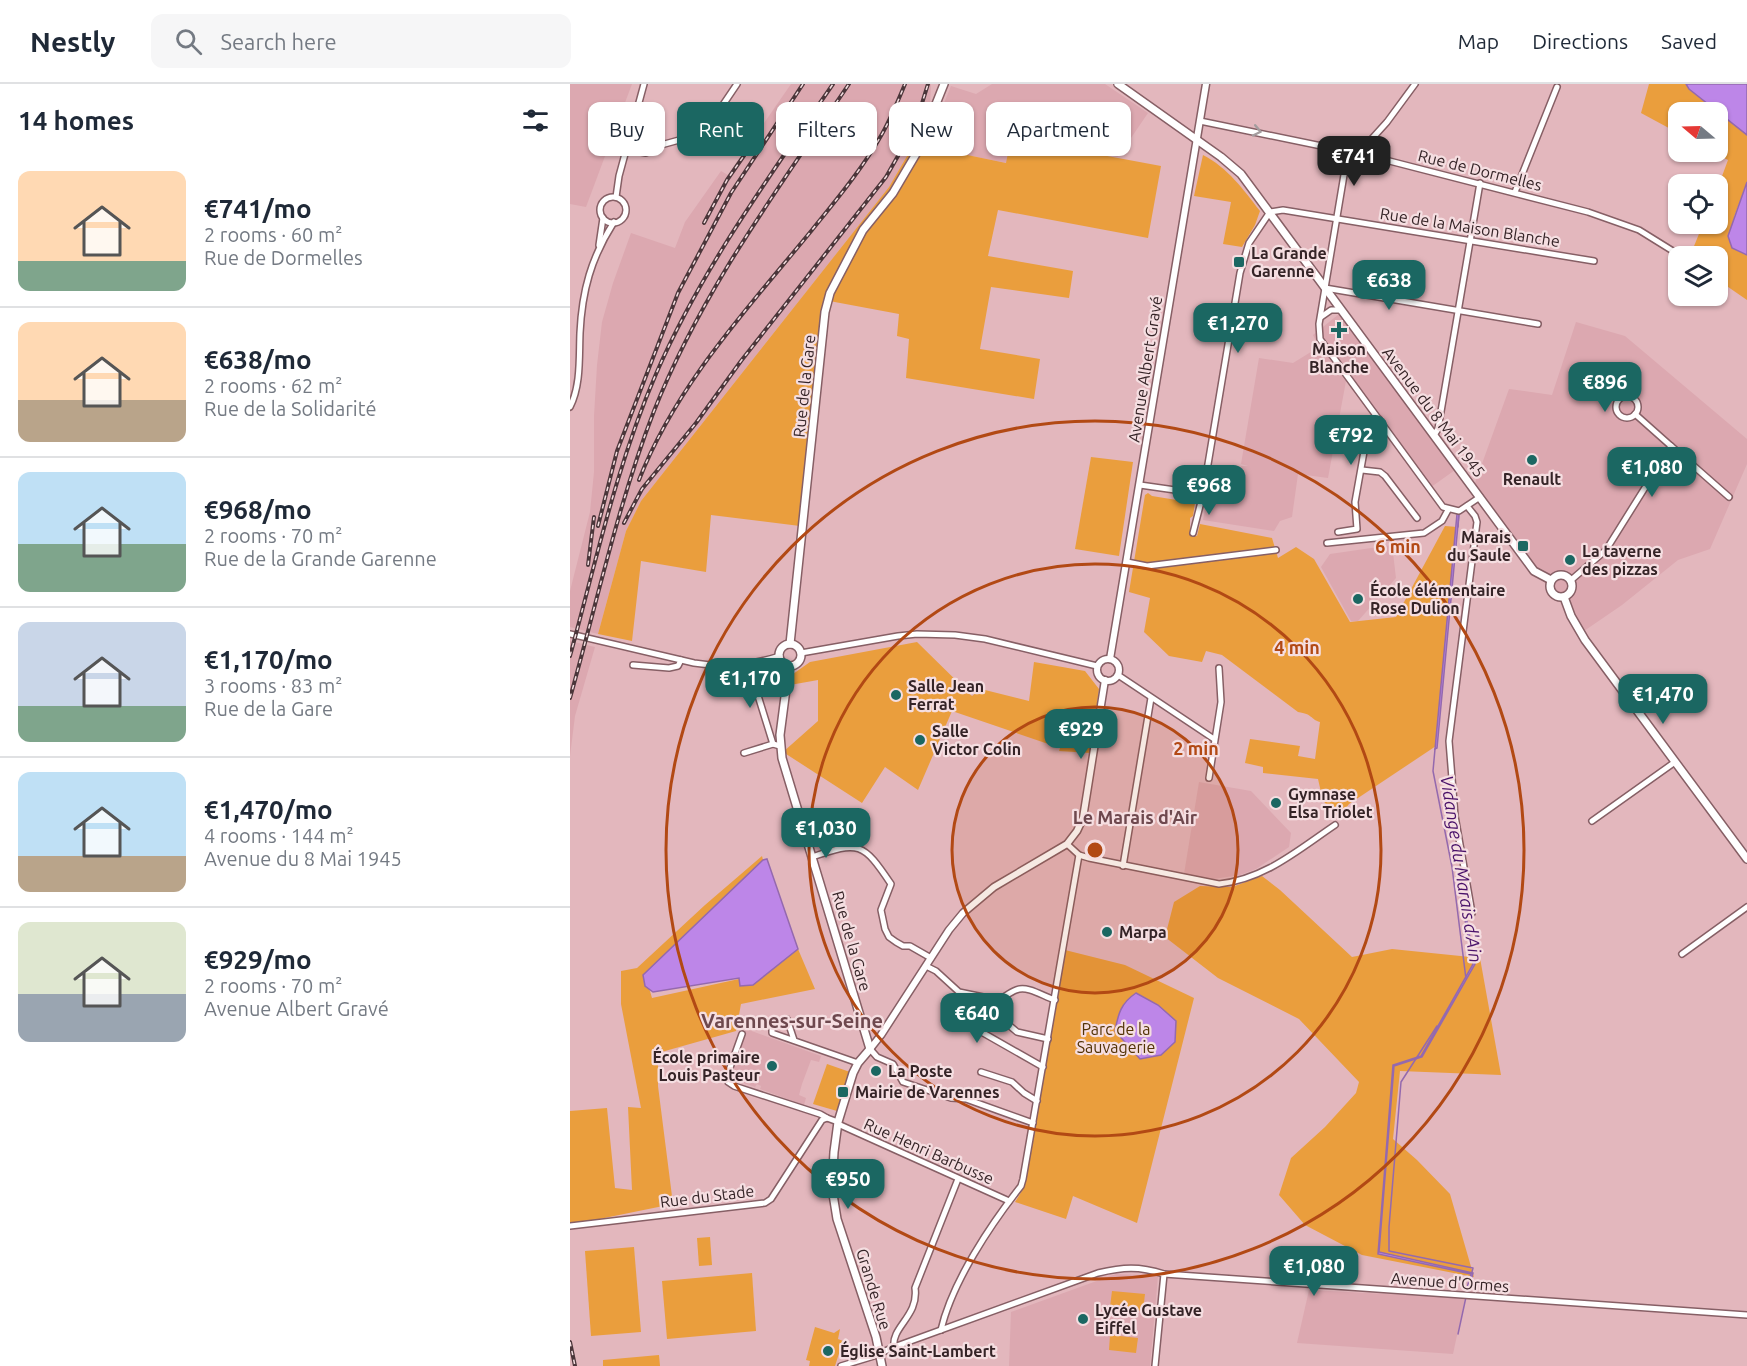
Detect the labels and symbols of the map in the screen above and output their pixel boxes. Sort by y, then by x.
north arrow [1668,102,1728,162]
one-way arrow [1252,124,1262,137]
pin: €741 [1318,136,1390,187]
street label: Rue de Dormelles [1416,146,1544,194]
street label: Rue de la Maison Blanche [1379,204,1561,250]
place label: La Grande Garenne [1251,244,1327,280]
marker: La Grande Garenne [1232,255,1246,269]
pin: €638 [1353,260,1425,311]
street label: Avenue Albert Gravé [1125,295,1165,443]
pin: €1,270 [1189,303,1287,354]
marker: Maison Blanche [1332,323,1346,337]
street label: Rue de la Gare [790,334,818,438]
place label: Maison Blanche [1309,340,1369,376]
street label: Avenue du 8 Mai 1945 [1379,343,1489,481]
pin: €896 [1569,362,1641,413]
pin: €792 [1315,415,1387,466]
pin: €1,080 [1603,447,1701,498]
marker: Renault [1525,453,1539,467]
pin: €968 [1173,465,1245,516]
place label: Renault [1503,470,1561,488]
place label: Marais du Saule [1447,528,1511,564]
text: 6 min [1375,536,1421,556]
marker: Marais du Saule [1516,539,1530,553]
place label: La taverne des pizzas [1582,542,1661,578]
marker: La taverne des pizzas [1563,553,1577,567]
place label: École élémentaire Rose Dulion [1370,579,1506,617]
marker: École élémentaire Rose Dulion [1351,592,1365,606]
text: 4 min [1274,637,1320,657]
pin: €1,170 [701,658,799,709]
pin: €1,470 [1614,674,1712,725]
place label: Salle Jean Ferrat [908,677,984,713]
marker: Salle Jean Ferrat [889,688,903,702]
pin: €929 [1045,709,1117,760]
place label: Salle Victor Colin [932,722,1021,758]
marker: Salle Victor Colin [913,733,927,747]
text: 2 min [1173,738,1219,758]
water label: Vidange du Marais d'Ain [1437,774,1487,964]
place label: Gymnase Elsa Triolet [1288,785,1373,821]
marker: Gymnase Elsa Triolet [1269,796,1283,810]
district label: Le Marais d'Air [1073,807,1198,827]
pin: €1,030 [777,808,875,859]
centre of rings [1085,840,1105,860]
street label: Rue de la Gare [829,889,875,993]
place label: Marpa [1119,923,1167,941]
marker: Marpa [1100,925,1114,939]
pin: €640 [941,993,1013,1044]
district label: Varennes-sur-Seine [701,1009,883,1032]
park label: Parc de la Sauvagerie [1077,1020,1155,1056]
place label: École primaire Louis Pasteur [652,1046,760,1084]
marker: École primaire Louis Pasteur [765,1059,779,1073]
place label: La Poste [888,1062,952,1080]
marker: La Poste [869,1064,883,1078]
place label: Mairie de Varennes [855,1083,999,1101]
marker: Mairie de Varennes [836,1085,850,1099]
street label: Rue Henri Barbusse [861,1114,997,1188]
pin: €950 [812,1159,884,1210]
street label: Rue du Stade [659,1181,755,1211]
street label: Grande Rue [853,1246,895,1332]
pin: €1,080 [1265,1246,1363,1297]
street label: Avenue d'Ormes [1390,1269,1510,1295]
place label: Lycée Gustave Eiffel [1095,1301,1202,1337]
marker: Lycée Gustave Eiffel [1076,1312,1090,1326]
place label: Église Saint-Lambert [840,1340,996,1360]
marker: Église Saint-Lambert [821,1344,835,1358]

